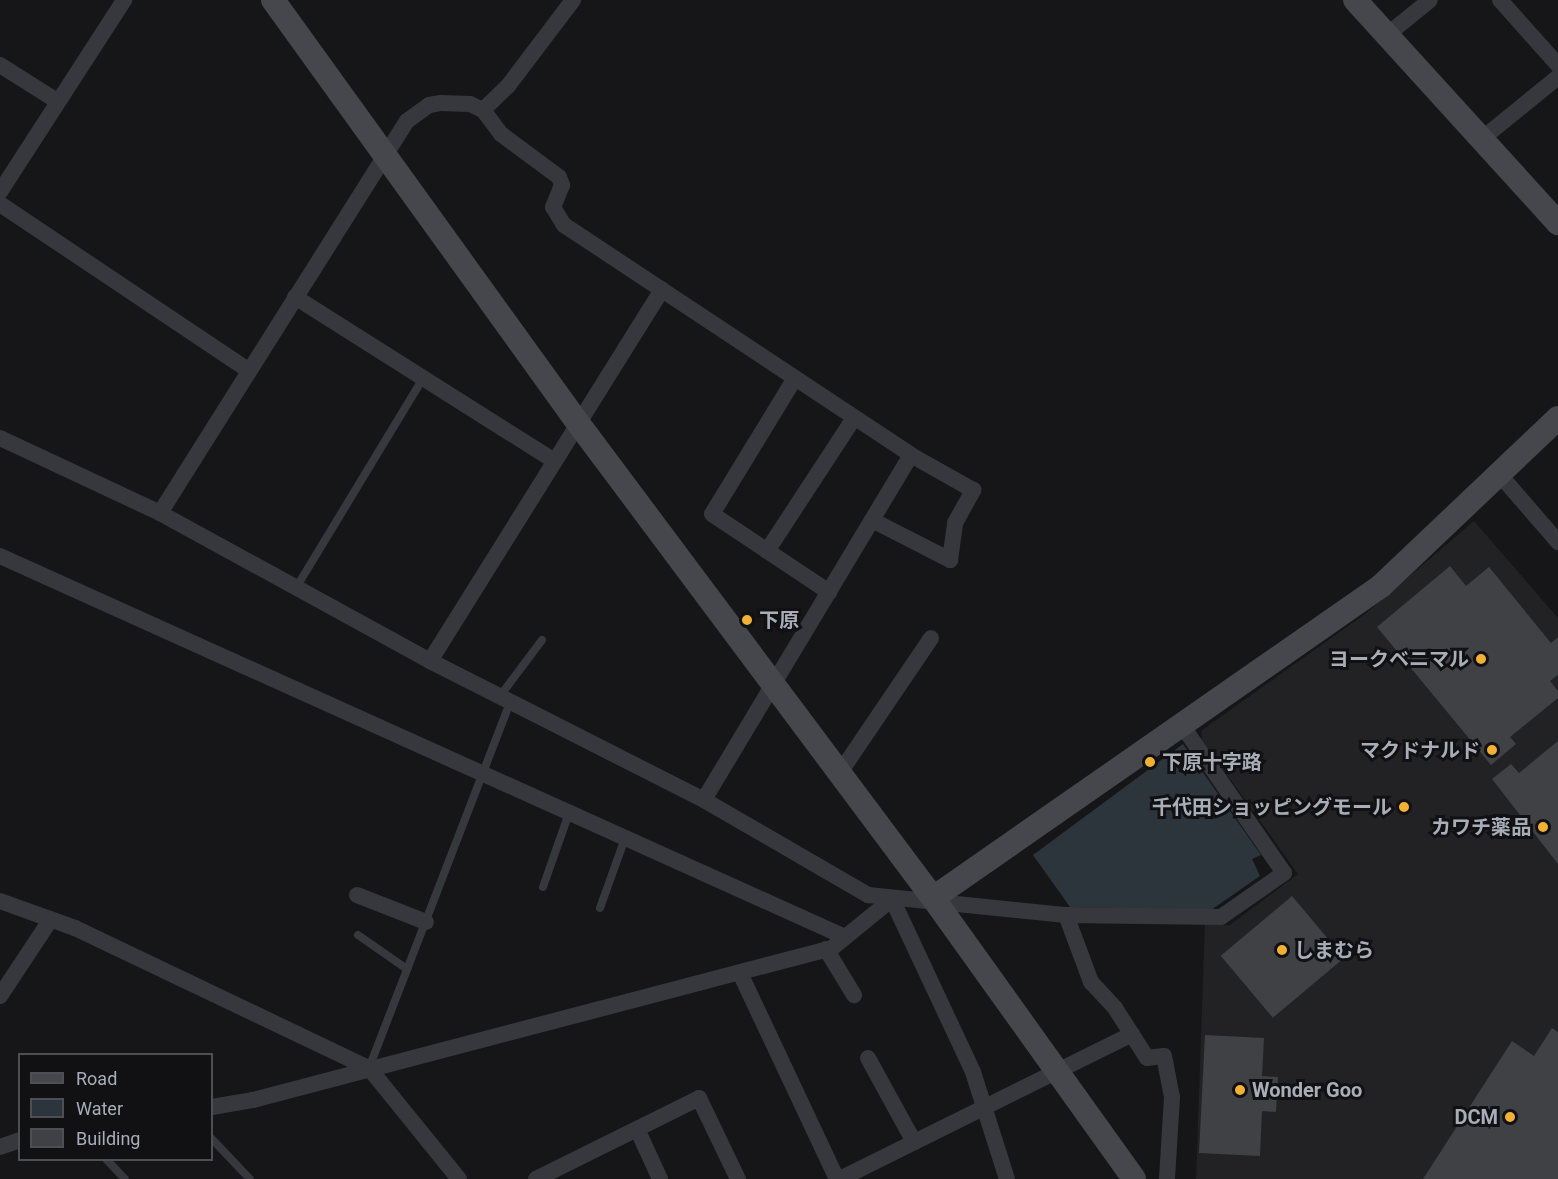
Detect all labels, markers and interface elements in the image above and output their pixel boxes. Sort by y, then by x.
place label: 下原 [759,608,799,632]
marker: 下原 [740,613,754,627]
place label: ヨークベニマル [1329,647,1469,671]
marker: ヨークベニマル [1474,652,1488,666]
place label: マクドナルド [1360,738,1480,762]
marker: マクドナルド [1485,743,1499,757]
place label: 下原十字路 [1162,750,1262,774]
marker: 下原十字路 [1143,755,1157,769]
place label: 千代田ショッピングモール [1152,795,1392,819]
marker: 千代田ショッピングモール [1397,800,1411,814]
place label: カワチ薬品 [1431,815,1531,839]
marker: カワチ薬品 [1536,820,1550,834]
place label: しまむら [1294,938,1374,962]
marker: しまむら [1275,943,1289,957]
legend [18,1053,213,1161]
text: Road [76,1068,117,1089]
place label: Wonder Goo [1252,1078,1362,1102]
marker: Wonder Goo [1233,1083,1247,1097]
text: Water [76,1098,123,1119]
place label: DCM [1454,1105,1498,1129]
marker: DCM [1503,1110,1517,1124]
text: Building [76,1128,140,1149]

